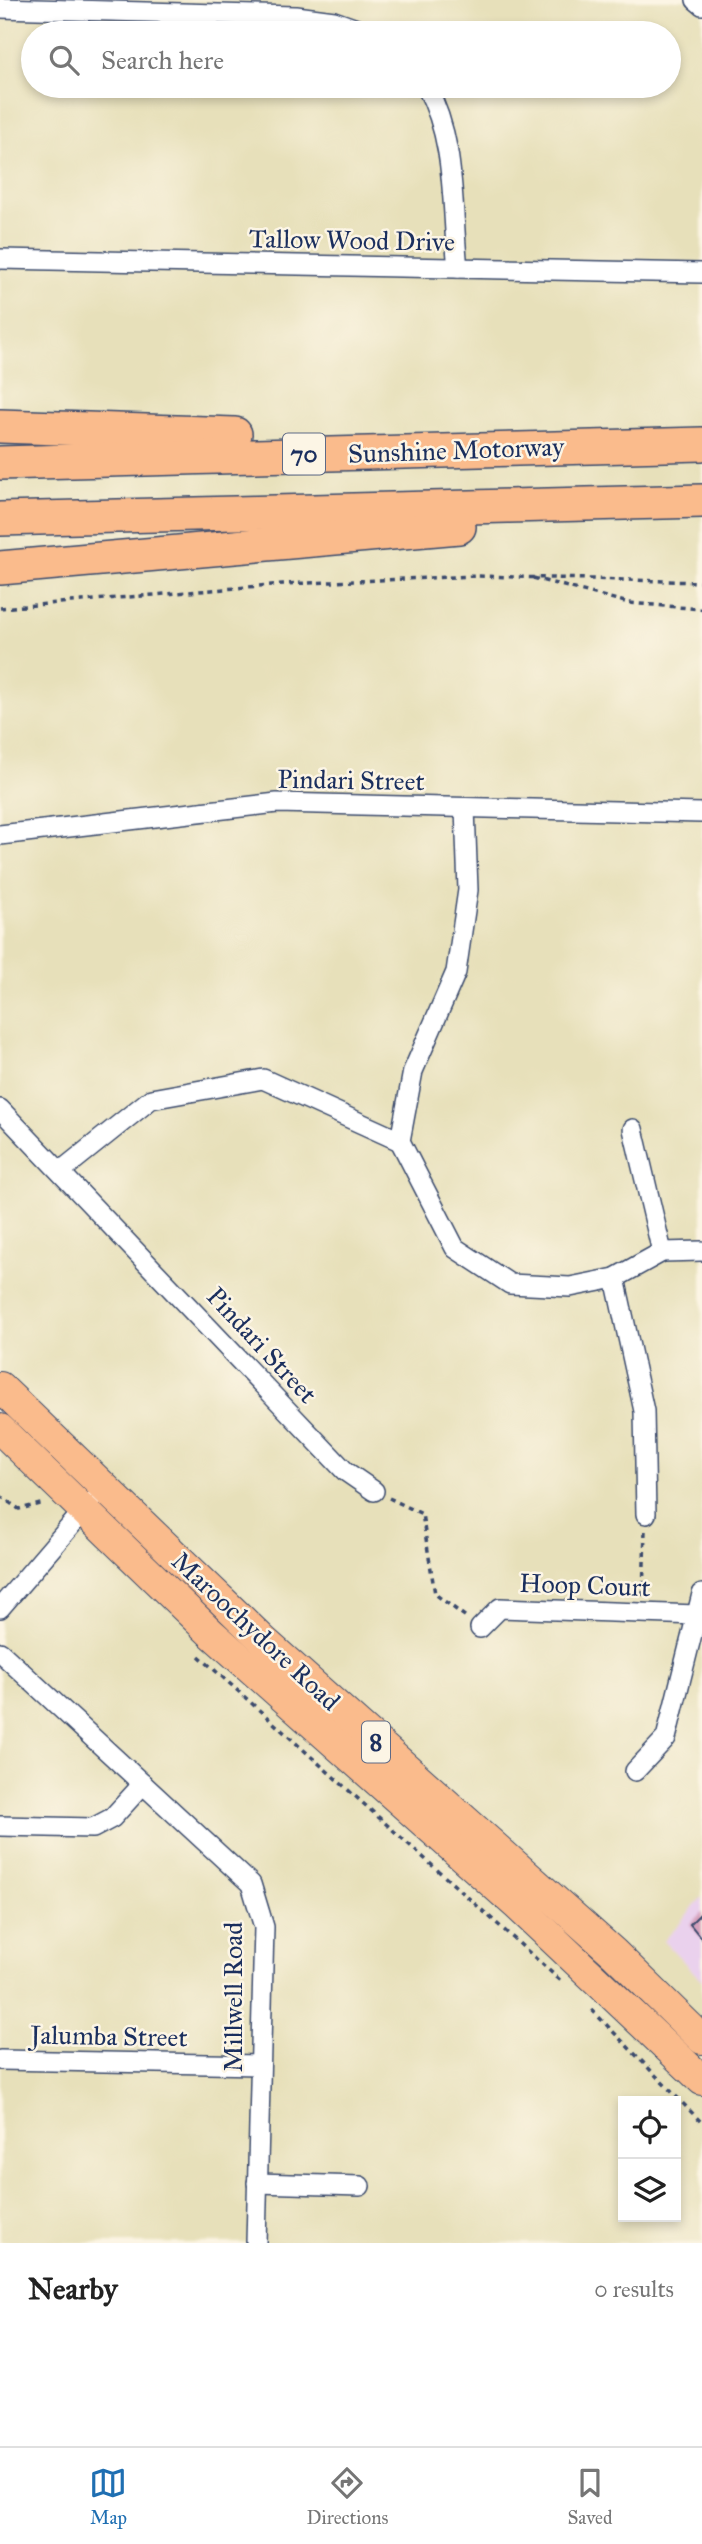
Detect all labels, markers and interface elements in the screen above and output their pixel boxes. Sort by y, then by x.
search box [21,21,681,98]
icon: search [45,41,83,79]
text: Search here [101,44,224,76]
street label: Tallow Wood Drive [249,222,455,258]
street label: Sunshine Motorway [347,430,565,470]
road number: 70 [283,434,325,475]
street label: Pindari Street [277,763,425,797]
street label: Pindari Street [200,1280,324,1410]
street label: Maroochydore Road [165,1545,347,1717]
street label: Hoop Court [519,1567,651,1603]
road number: 8 [362,1722,390,1762]
street label: Millwell Road [217,1922,249,2072]
street label: Jalumba Street [27,2019,188,2053]
map controls [618,2096,681,2222]
button: locate [618,2096,681,2159]
button: layers [618,2159,681,2222]
text: Nearby [28,2271,118,2307]
text: 0 results [594,2275,674,2303]
tab: Map [89,2464,127,2529]
tab: Directions [306,2464,388,2529]
tab: Saved [567,2464,613,2529]

